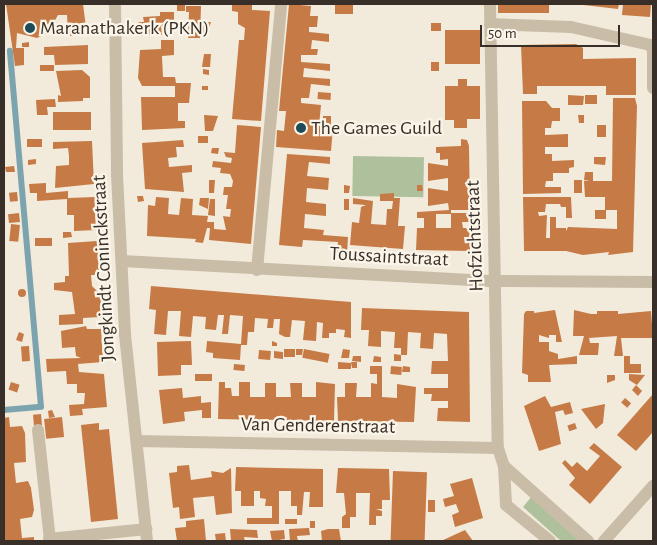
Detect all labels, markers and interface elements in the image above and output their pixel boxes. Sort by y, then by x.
scale bar [482,15,622,47]
place label: Maranathakerk (PKN) [40,16,209,40]
marker: Maranathakerk (PKN) [24,22,36,34]
text: 50 m [488,26,517,41]
place label: The Games Guild [311,116,442,140]
marker: The Games Guild [295,122,307,134]
street label: Jongkindt Coninckstraat [87,174,121,362]
street label: Hofzichtstraat [461,180,489,292]
street label: Toussaintstraat [329,242,449,272]
street label: Van Genderenstraat [241,413,395,439]

